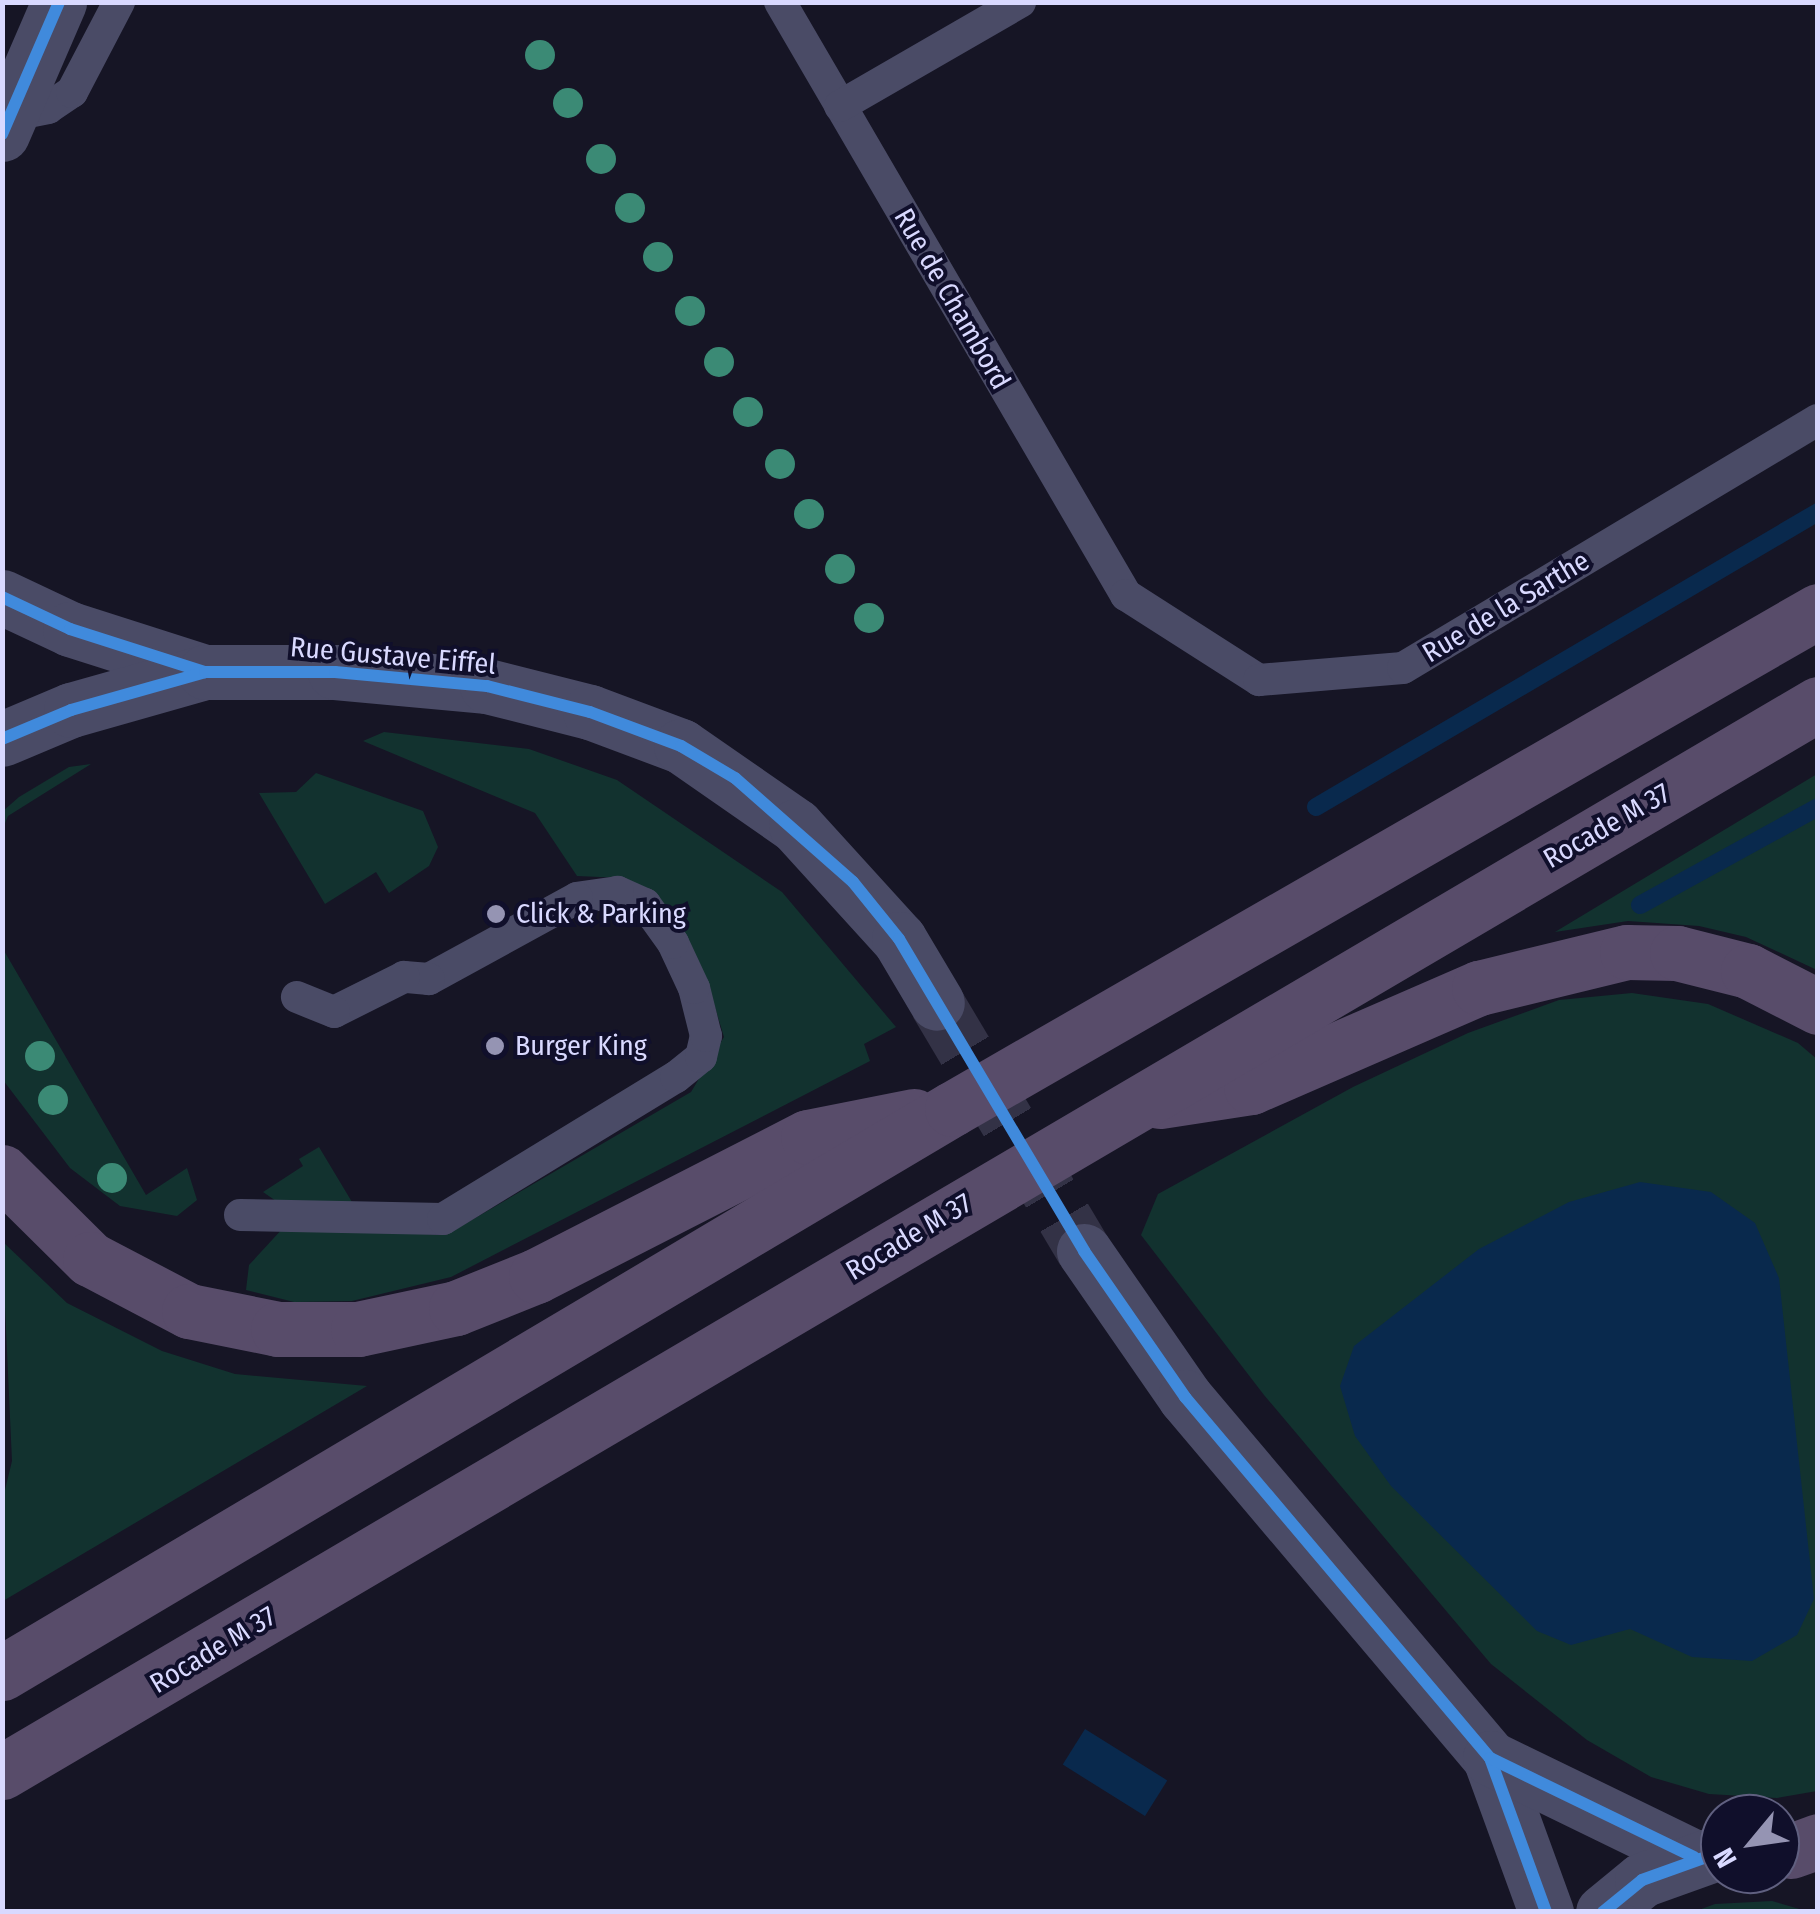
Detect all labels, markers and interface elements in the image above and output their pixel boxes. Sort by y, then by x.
street label: Rue de Chambord [887,203,1017,395]
street label: Rue de la Sarthe [1417,544,1595,670]
street label: Rue Gustave Eiffel [289,630,497,682]
street label: Rocade M 37 [1538,776,1676,876]
place label: Click & Parking [516,897,686,931]
marker: Click & Parking [485,903,507,925]
place label: Burger King [515,1029,647,1063]
marker: Burger King [484,1035,506,1057]
street label: Rocade M 37 [840,1186,978,1288]
street label: Rocade M 37 [144,1599,282,1701]
north arrow [1700,1794,1800,1894]
text: N [1707,1842,1744,1873]

